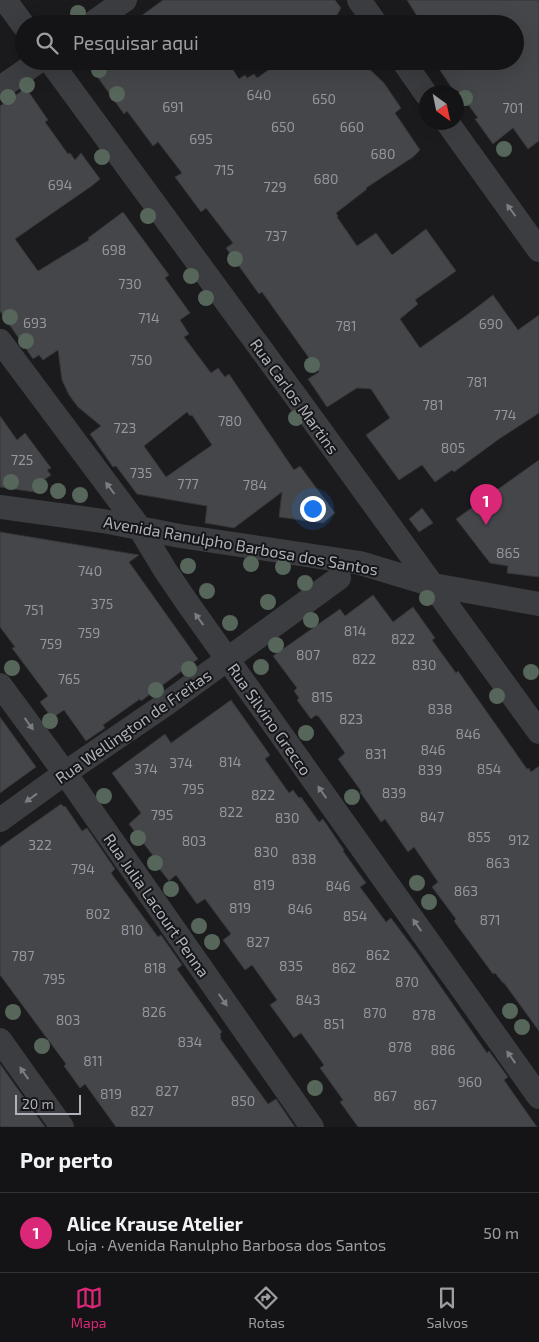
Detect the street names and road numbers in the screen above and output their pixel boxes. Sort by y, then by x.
street label: Rua Carlos Martins [247,335,343,457]
street label: Avenida Ranulpho Barbosa dos Santos [102,511,380,579]
street label: Rua Silvino Grecco [224,659,316,779]
street label: Rua Wellington de Freitas [51,665,215,787]
street label: Rua Julia Lacourt Penna [100,830,214,980]

